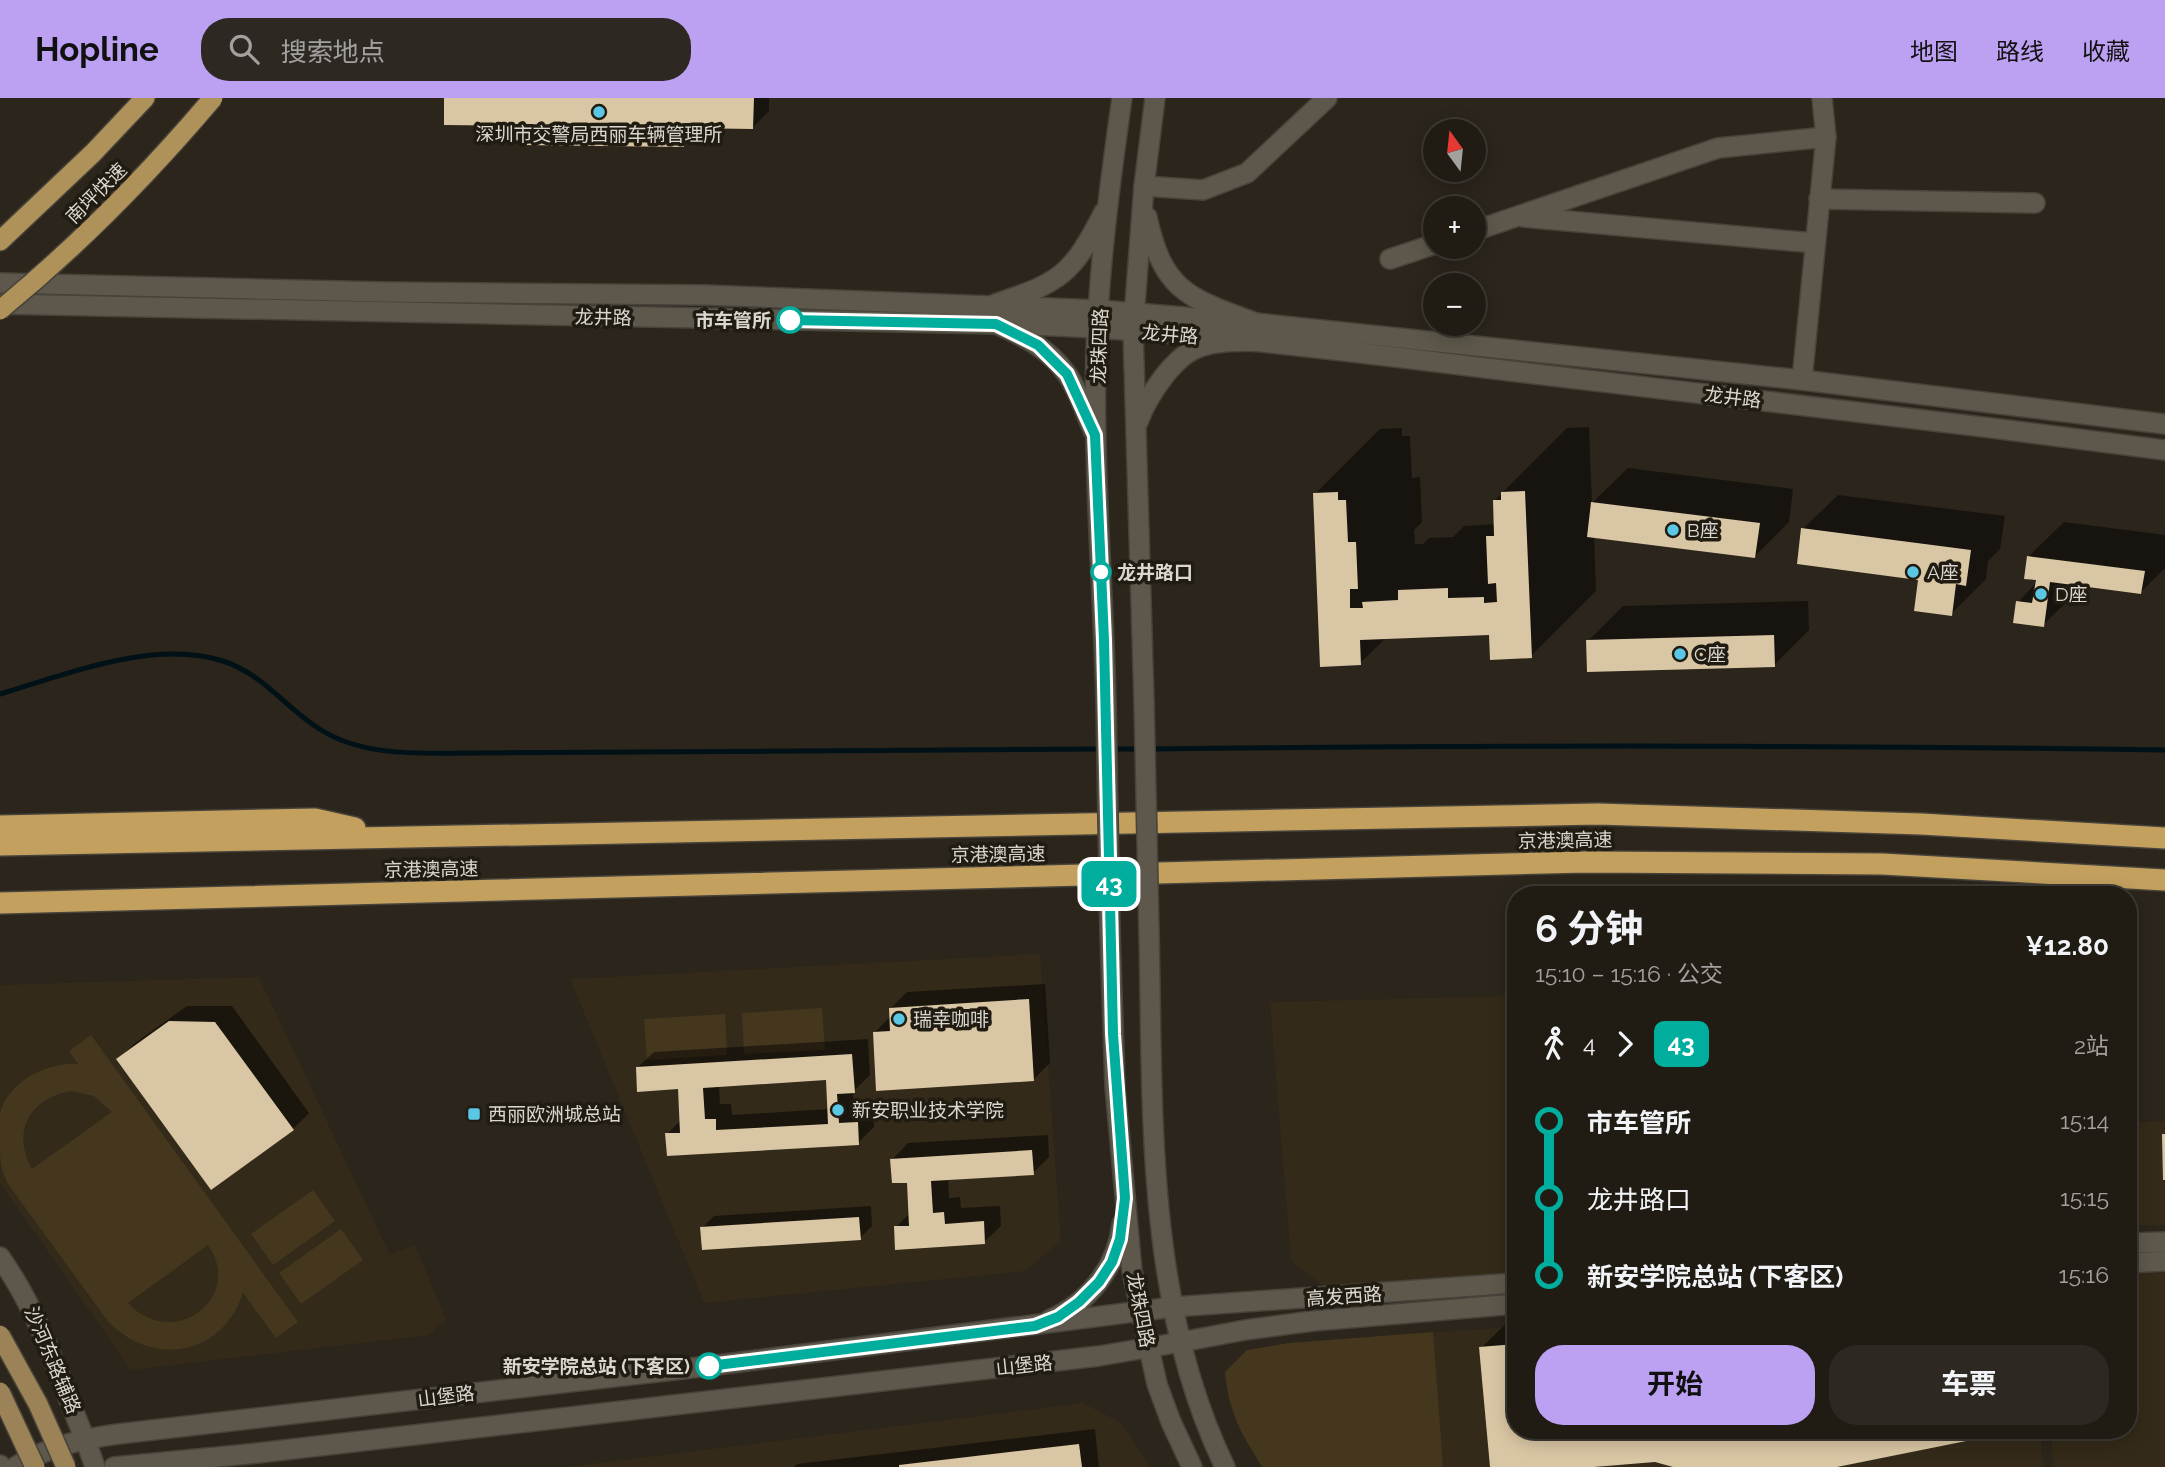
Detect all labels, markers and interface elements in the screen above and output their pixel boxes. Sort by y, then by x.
search box [201,18,691,81]
text: Hopline [35,30,159,69]
icon: search [225,30,263,68]
text: 搜索地点 [281,37,385,67]
text: 地图 [1910,37,1958,66]
text: 路线 [1996,37,2044,66]
text: 收藏 [2082,37,2130,66]
marker: 深圳市交警局西丽车辆管理所 [591,104,607,120]
north arrow [1423,119,1486,182]
map controls [1423,119,1486,336]
place label: 深圳市交警局西丽车辆管理所 [475,123,723,145]
street label: 南坪快速 [61,158,131,228]
button: + [1423,196,1486,259]
button: − [1423,273,1486,336]
street label: 龙井路 [574,306,632,328]
marker: 市车管所 [777,307,803,333]
street label: 龙珠四路 [1087,308,1111,384]
place label: 市车管所 [695,309,771,331]
street label: 龙井路 [1141,321,1199,347]
street label: 龙井路 [1703,383,1763,411]
place label: B座 [1687,519,1719,541]
marker: B座 [1665,522,1681,538]
place label: 龙井路口 [1117,561,1193,583]
place label: A座 [1927,561,1959,583]
marker: 龙井路口 [1091,562,1111,582]
marker: A座 [1905,564,1921,580]
place label: D座 [2055,583,2088,605]
marker: D座 [2033,586,2049,602]
place label: C座 [1694,643,1726,665]
marker: C座 [1672,646,1688,662]
street label: 京港澳高速 [1517,828,1613,852]
street label: 京港澳高速 [950,842,1046,866]
street label: 京港澳高速 [383,857,479,881]
line badge: 43 [1078,861,1140,907]
text: 43 [1095,869,1123,898]
text: 6 分钟 [1535,906,1643,951]
text: ¥12.80 [2025,931,2109,961]
text: 15:10 – 15:16 · 公交 [1535,960,1723,987]
place label: 瑞幸咖啡 [913,1008,989,1030]
marker: 瑞幸咖啡 [891,1011,907,1027]
icon: walk [1535,1025,1573,1063]
icon: forward [1606,1025,1644,1063]
text: 43 [1668,1029,1695,1058]
text: 4 [1583,1030,1596,1057]
text: 2站 [2074,1032,2109,1059]
place label: 新安职业技术学院 [852,1099,1004,1121]
marker: 新安职业技术学院 [830,1102,846,1118]
place label: 西丽欧洲城总站 [488,1103,621,1125]
marker: 西丽欧洲城总站 [466,1106,482,1122]
text: 15:14 [2060,1107,2109,1134]
text: 市车管所 [1587,1108,1691,1138]
text: 15:15 [2060,1184,2109,1211]
text: 龙井路口 [1587,1185,1691,1215]
text: 15:16 [2059,1261,2109,1288]
text: 新安学院总站 (下客区) [1587,1262,1843,1292]
street label: 龙珠四路 [1123,1271,1159,1349]
street label: 高发西路 [1305,1282,1383,1310]
street label: 沙河东路辅路 [21,1303,85,1417]
button: 开始 [1535,1345,1815,1425]
button: 车票 [1829,1345,2109,1425]
street label: 山堡路 [994,1351,1054,1379]
marker: 新安学院总站 (下客区) [696,1353,722,1379]
place label: 新安学院总站 (下客区) [503,1355,690,1377]
street label: 山堡路 [416,1382,476,1410]

